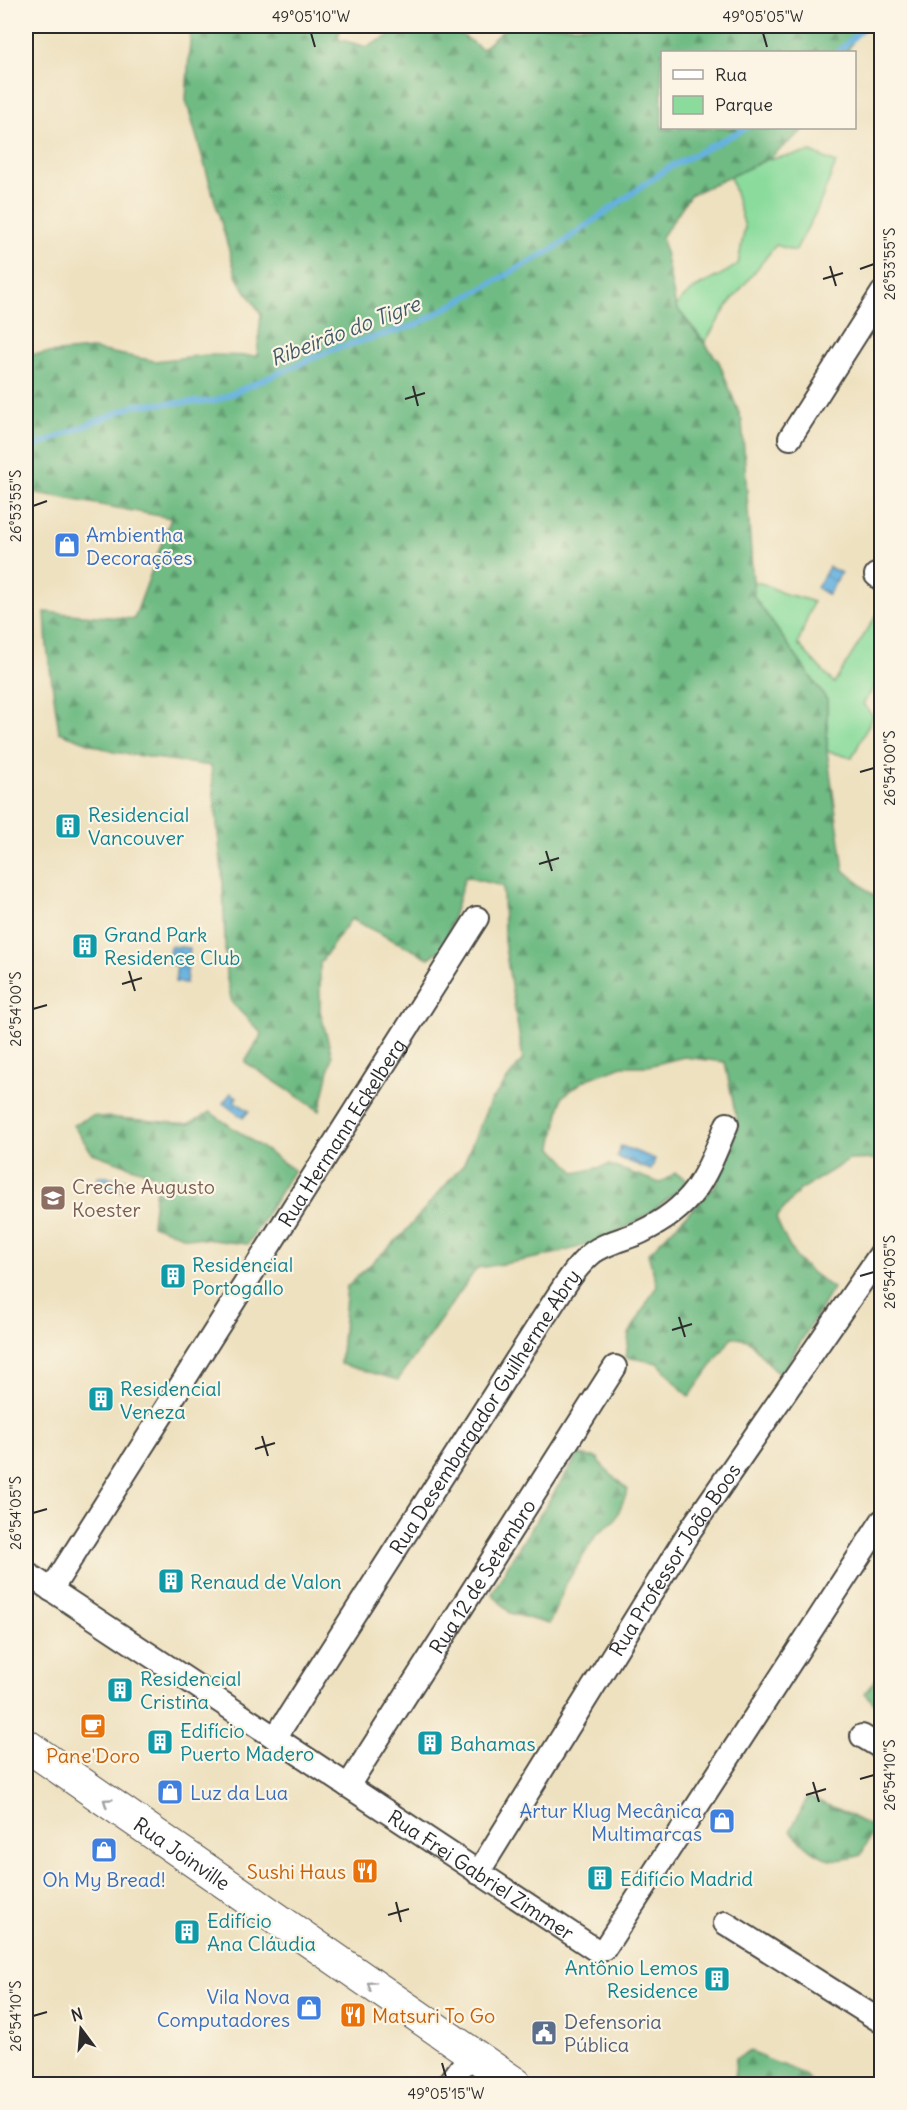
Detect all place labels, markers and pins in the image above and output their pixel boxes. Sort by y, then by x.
place label: Ambientha Decorações [86,522,193,570]
shop icon: Ambientha Decorações [52,530,82,560]
place label: Residencial Vancouver [88,802,189,850]
building icon: Residencial Vancouver [53,811,83,841]
place label: Grand Park Residence Club [104,922,240,970]
building icon: Grand Park Residence Club [70,931,100,961]
place label: Creche Augusto Koester [72,1174,215,1222]
school or university icon: Creche Augusto Koester [38,1183,68,1213]
place label: Residencial Portogallo [192,1252,293,1300]
building icon: Residencial Portogallo [158,1261,188,1291]
place label: Residencial Veneza [120,1376,221,1424]
building icon: Residencial Veneza [86,1384,116,1414]
building icon: Renaud de Valon [156,1566,186,1596]
place label: Renaud de Valon [190,1569,342,1594]
place label: Residencial Cristina [140,1666,241,1714]
building icon: Residencial Cristina [105,1675,135,1705]
cafe icon: Pane'Doro [78,1711,108,1741]
place label: Edifício Puerto Madero [180,1718,314,1766]
building icon: Edifício Puerto Madero [145,1727,175,1757]
building icon: Bahamas [415,1728,445,1758]
place label: Bahamas [450,1731,536,1756]
place label: Pane'Doro [46,1743,140,1768]
shop icon: Luz da Lua [155,1777,185,1807]
place label: Luz da Lua [190,1780,288,1805]
place label: Artur Klug Mecânica Multimarcas [520,1798,702,1846]
shop icon: Artur Klug Mecânica Multimarcas [707,1806,737,1836]
shop icon: Oh My Bread! [89,1835,119,1865]
restaurant icon: Sushi Haus [350,1856,380,1886]
place label: Sushi Haus [247,1859,346,1884]
building icon: Edifício Madrid [585,1863,615,1893]
place label: Edifício Madrid [620,1866,753,1891]
place label: Oh My Bread! [42,1867,166,1892]
place label: Edifício Ana Cláudia [207,1908,316,1956]
building icon: Edifício Ana Cláudia [172,1917,202,1947]
place label: Antônio Lemos Residence [565,1955,698,2003]
building icon: Antônio Lemos Residence [702,1964,732,1994]
place label: Vila Nova Computadores [157,1984,290,2032]
shop icon: Vila Nova Computadores [294,1993,324,2023]
restaurant icon: Matsuri To Go [338,2000,368,2030]
place label: Matsuri To Go [372,2003,495,2028]
place label: Defensoria Pública [564,2009,662,2057]
public building icon: Defensoria Pública [529,2018,559,2048]

